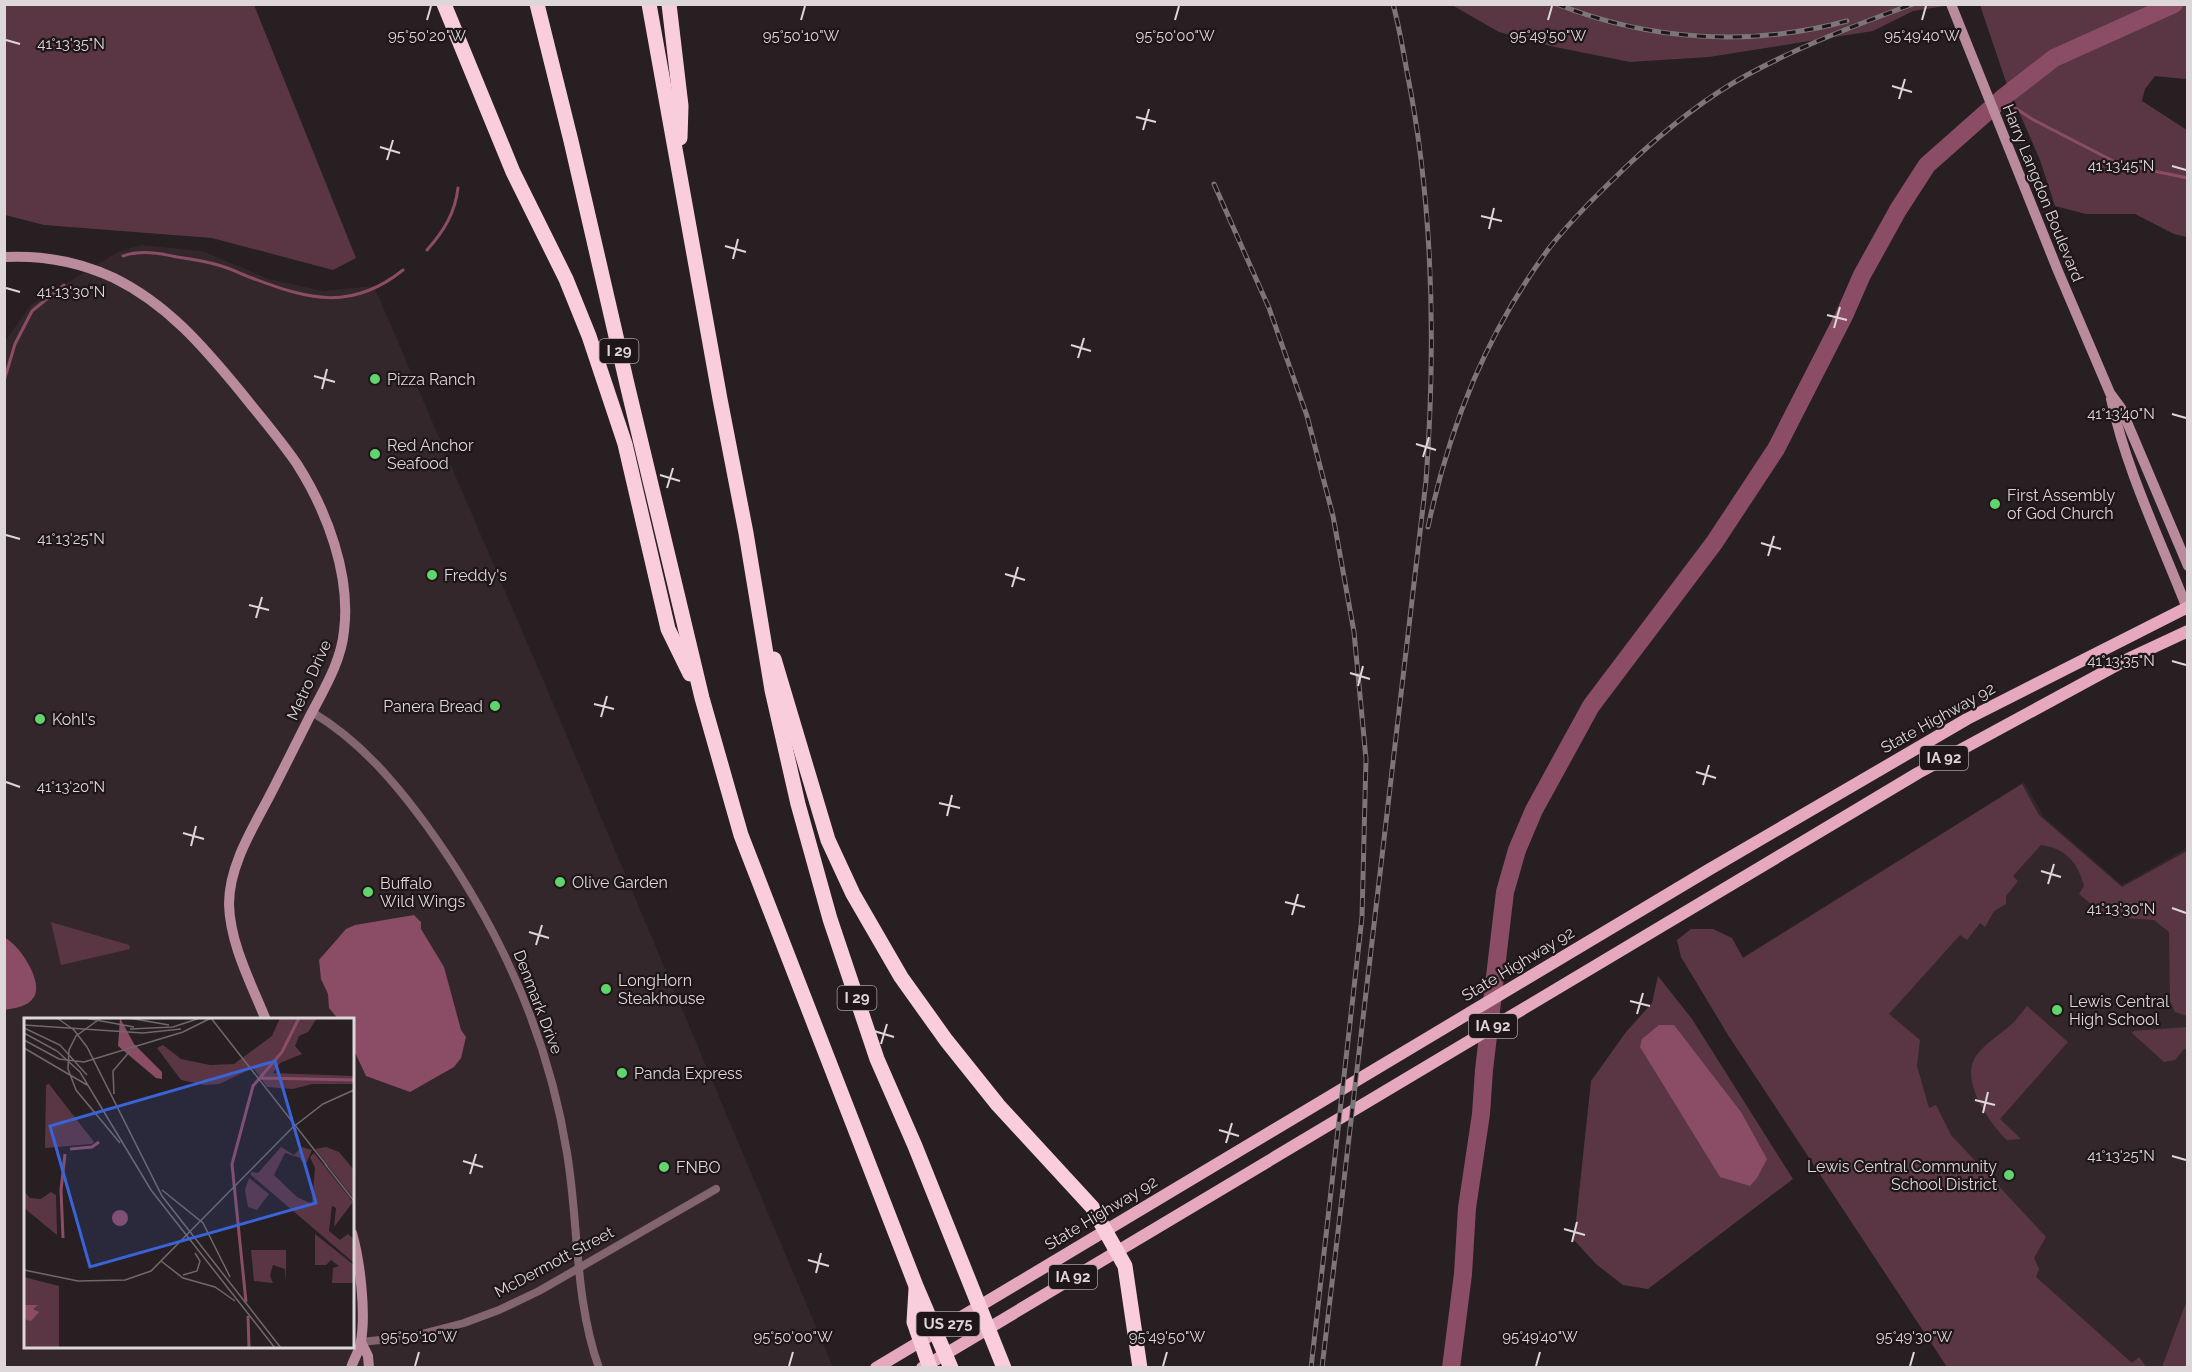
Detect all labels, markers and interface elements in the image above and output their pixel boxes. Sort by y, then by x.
text: 95°50'20"W [388,27,466,45]
text: 95°50'10"W [763,27,840,45]
text: 95°50'00"W [1135,27,1215,45]
text: 95°49'50"W [1510,27,1586,45]
text: 95°49'40"W [1884,27,1960,45]
text: 41°13'35"N [37,35,105,53]
street label: Harry Langdon Boulevard [1999,101,2087,285]
text: 41°13'45"N [2088,157,2154,175]
text: 41°13'30"N [37,283,105,301]
road number: I 29 [600,339,638,363]
place label: Pizza Ranch [387,370,475,389]
marker: Pizza Ranch [368,372,382,386]
text: 41°13'40"N [2087,405,2155,423]
place label: Red Anchor Seafood [387,436,474,473]
marker: Red Anchor Seafood [368,447,382,461]
place label: First Assembly of God Church [2007,486,2115,523]
marker: First Assembly of God Church [1988,497,2002,511]
text: 41°13'25"N [37,530,105,548]
place label: Freddy's [444,566,507,585]
marker: Freddy's [425,568,439,582]
street label: Metro Drive [283,637,335,723]
text: 41°13'35"N [2087,652,2155,670]
street label: State Highway 92 [1877,679,1999,757]
place label: Panera Bread [383,697,483,716]
marker: Panera Bread [488,699,502,713]
place label: Kohl's [52,710,96,729]
marker: Kohl's [33,712,47,726]
road number: IA 92 [1920,746,1968,770]
text: 41°13'20"N [37,778,105,796]
place label: Olive Garden [572,873,668,892]
place label: Buffalo Wild Wings [380,874,465,911]
marker: Olive Garden [553,875,567,889]
marker: Buffalo Wild Wings [361,885,375,899]
text: 41°13'30"N [2087,900,2155,918]
street label: State Highway 92 [1458,923,1578,1005]
street label: Denmark Drive [509,947,567,1057]
place label: LongHorn Steakhouse [618,971,705,1008]
marker: LongHorn Steakhouse [599,982,613,996]
road number: I 29 [838,986,876,1010]
place label: Lewis Central High School [2069,992,2170,1029]
marker: Lewis Central High School [2050,1003,2064,1017]
road number: IA 92 [1469,1014,1517,1038]
inset map [24,1018,354,1348]
place label: Panda Express [634,1064,743,1083]
marker: Panda Express [615,1066,629,1080]
text: 41°13'25"N [2087,1147,2155,1165]
place label: Lewis Central Community School District [1807,1157,1998,1194]
place label: FNBO [676,1158,720,1177]
marker: FNBO [657,1160,671,1174]
marker: Lewis Central Community School District [2002,1168,2016,1182]
street label: State Highway 92 [1041,1172,1161,1254]
street label: McDermott Street [491,1222,617,1301]
road number: IA 92 [1049,1265,1097,1289]
road number: US 275 [916,1312,980,1336]
text: 95°50'10"W [381,1328,458,1346]
text: 95°50'00"W [753,1328,833,1346]
text: 95°49'50"W [1129,1328,1205,1346]
text: 95°49'40"W [1502,1328,1578,1346]
text: 95°49'30"W [1876,1328,1953,1346]

